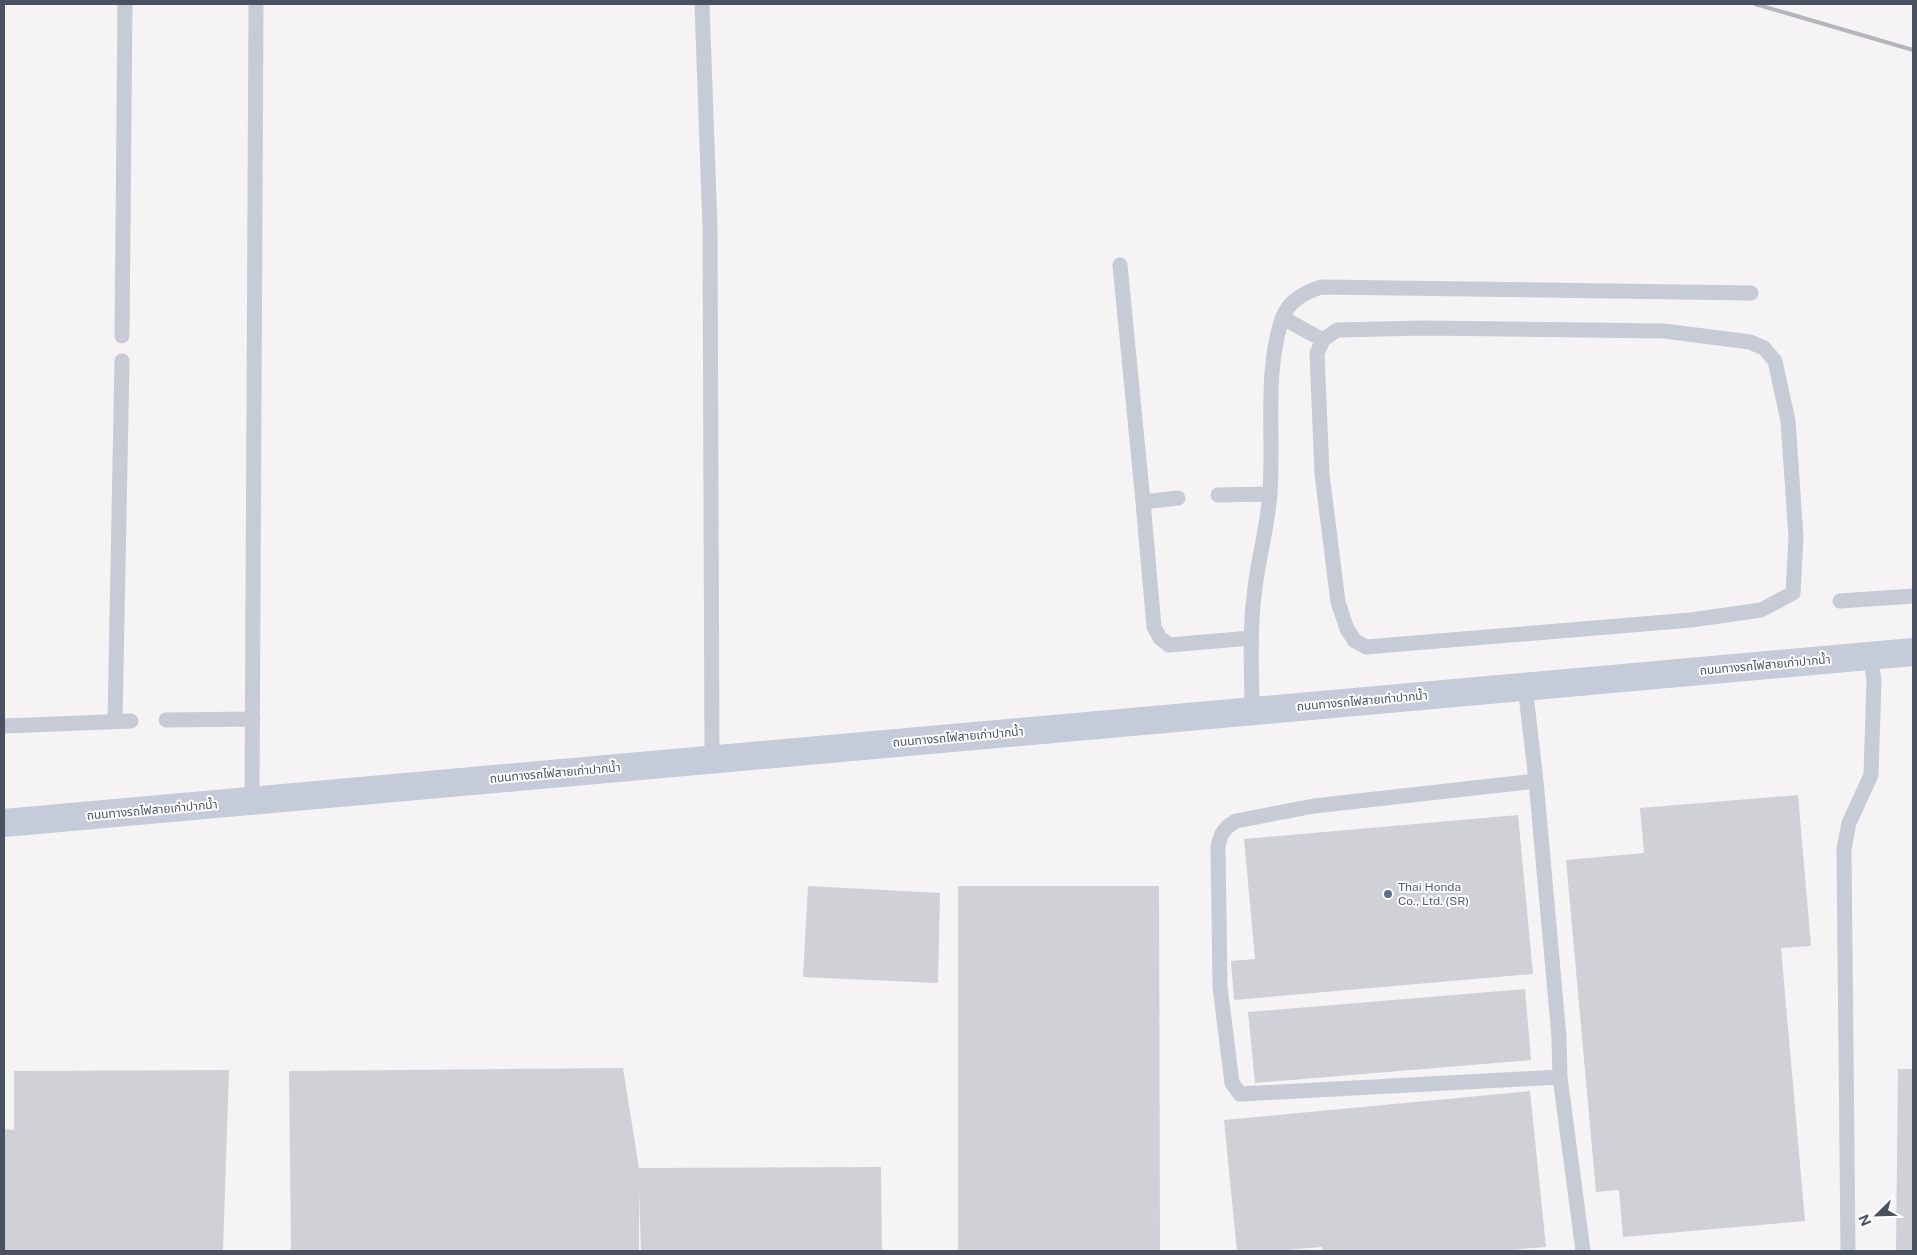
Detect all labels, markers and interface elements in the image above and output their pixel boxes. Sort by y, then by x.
street label: ถนนทางรถไฟสายเก่าปากน้ำ [1699,650,1831,678]
street label: ถนนทางรถไฟสายเก่าปากน้ำ [1296,686,1428,714]
street label: ถนนทางรถไฟสายเก่าปากน้ำ [892,722,1024,750]
street label: ถนนทางรถไฟสายเก่าปากน้ำ [489,758,621,786]
street label: ถนนทางรถไฟสายเก่าปากน้ำ [86,795,218,823]
place label: Thai Honda Co., Ltd. (SR) [1398,880,1469,908]
marker: Thai Honda Co., Ltd. (SR) [1382,888,1394,900]
north arrow [1852,1190,1902,1240]
text: N [1856,1212,1875,1228]

